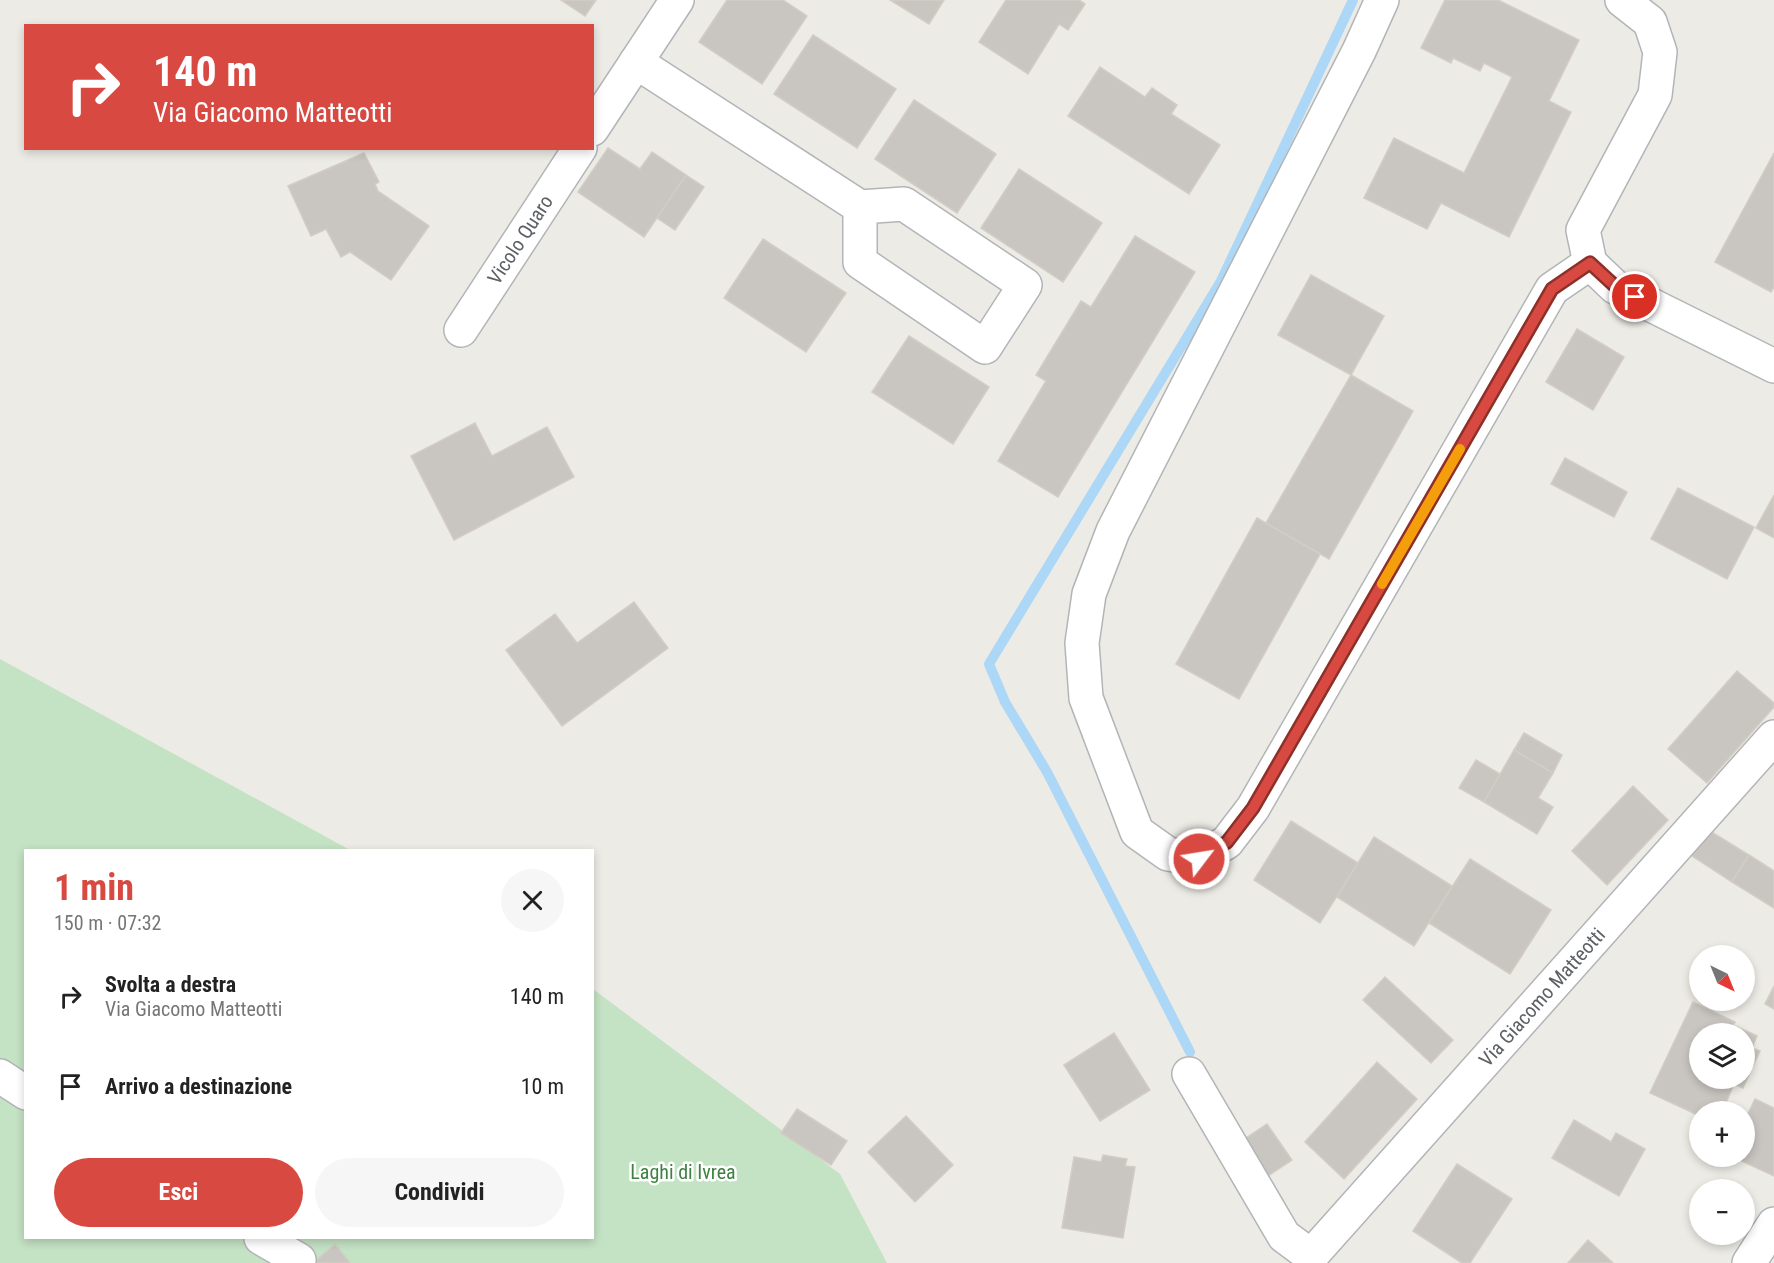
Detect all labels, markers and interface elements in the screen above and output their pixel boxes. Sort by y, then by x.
text: 140 m [153,47,258,96]
icon: right [54,48,132,126]
text: Via Giacomo Matteotti [153,97,392,129]
street label: Vicolo Quaro [482,191,558,289]
pin [1609,271,1660,322]
icon: arrive [1618,280,1651,313]
position arrow [1167,827,1231,891]
text: 1 min [54,867,134,909]
button: close [501,869,564,932]
text: 150 m · 07:32 [54,911,161,935]
street label: Via Giacomo Matteotti [1474,923,1610,1071]
north arrow [1689,945,1755,1011]
map controls [1689,945,1755,1245]
text: Svolta a destra [105,972,236,997]
icon: right [54,980,87,1013]
text: 140 m [510,984,564,1009]
text: Via Giacomo Matteotti [105,997,282,1021]
button: layers [1689,1023,1755,1089]
icon: arrive [54,1070,87,1103]
text: Arrivo a destinazione [105,1074,292,1099]
text: 10 m [521,1074,564,1099]
button: + [1689,1101,1755,1167]
button: Esci [54,1158,303,1227]
button: Condividi [315,1158,564,1227]
park label: Laghi di Ivrea [630,1160,736,1184]
button: − [1689,1179,1755,1245]

